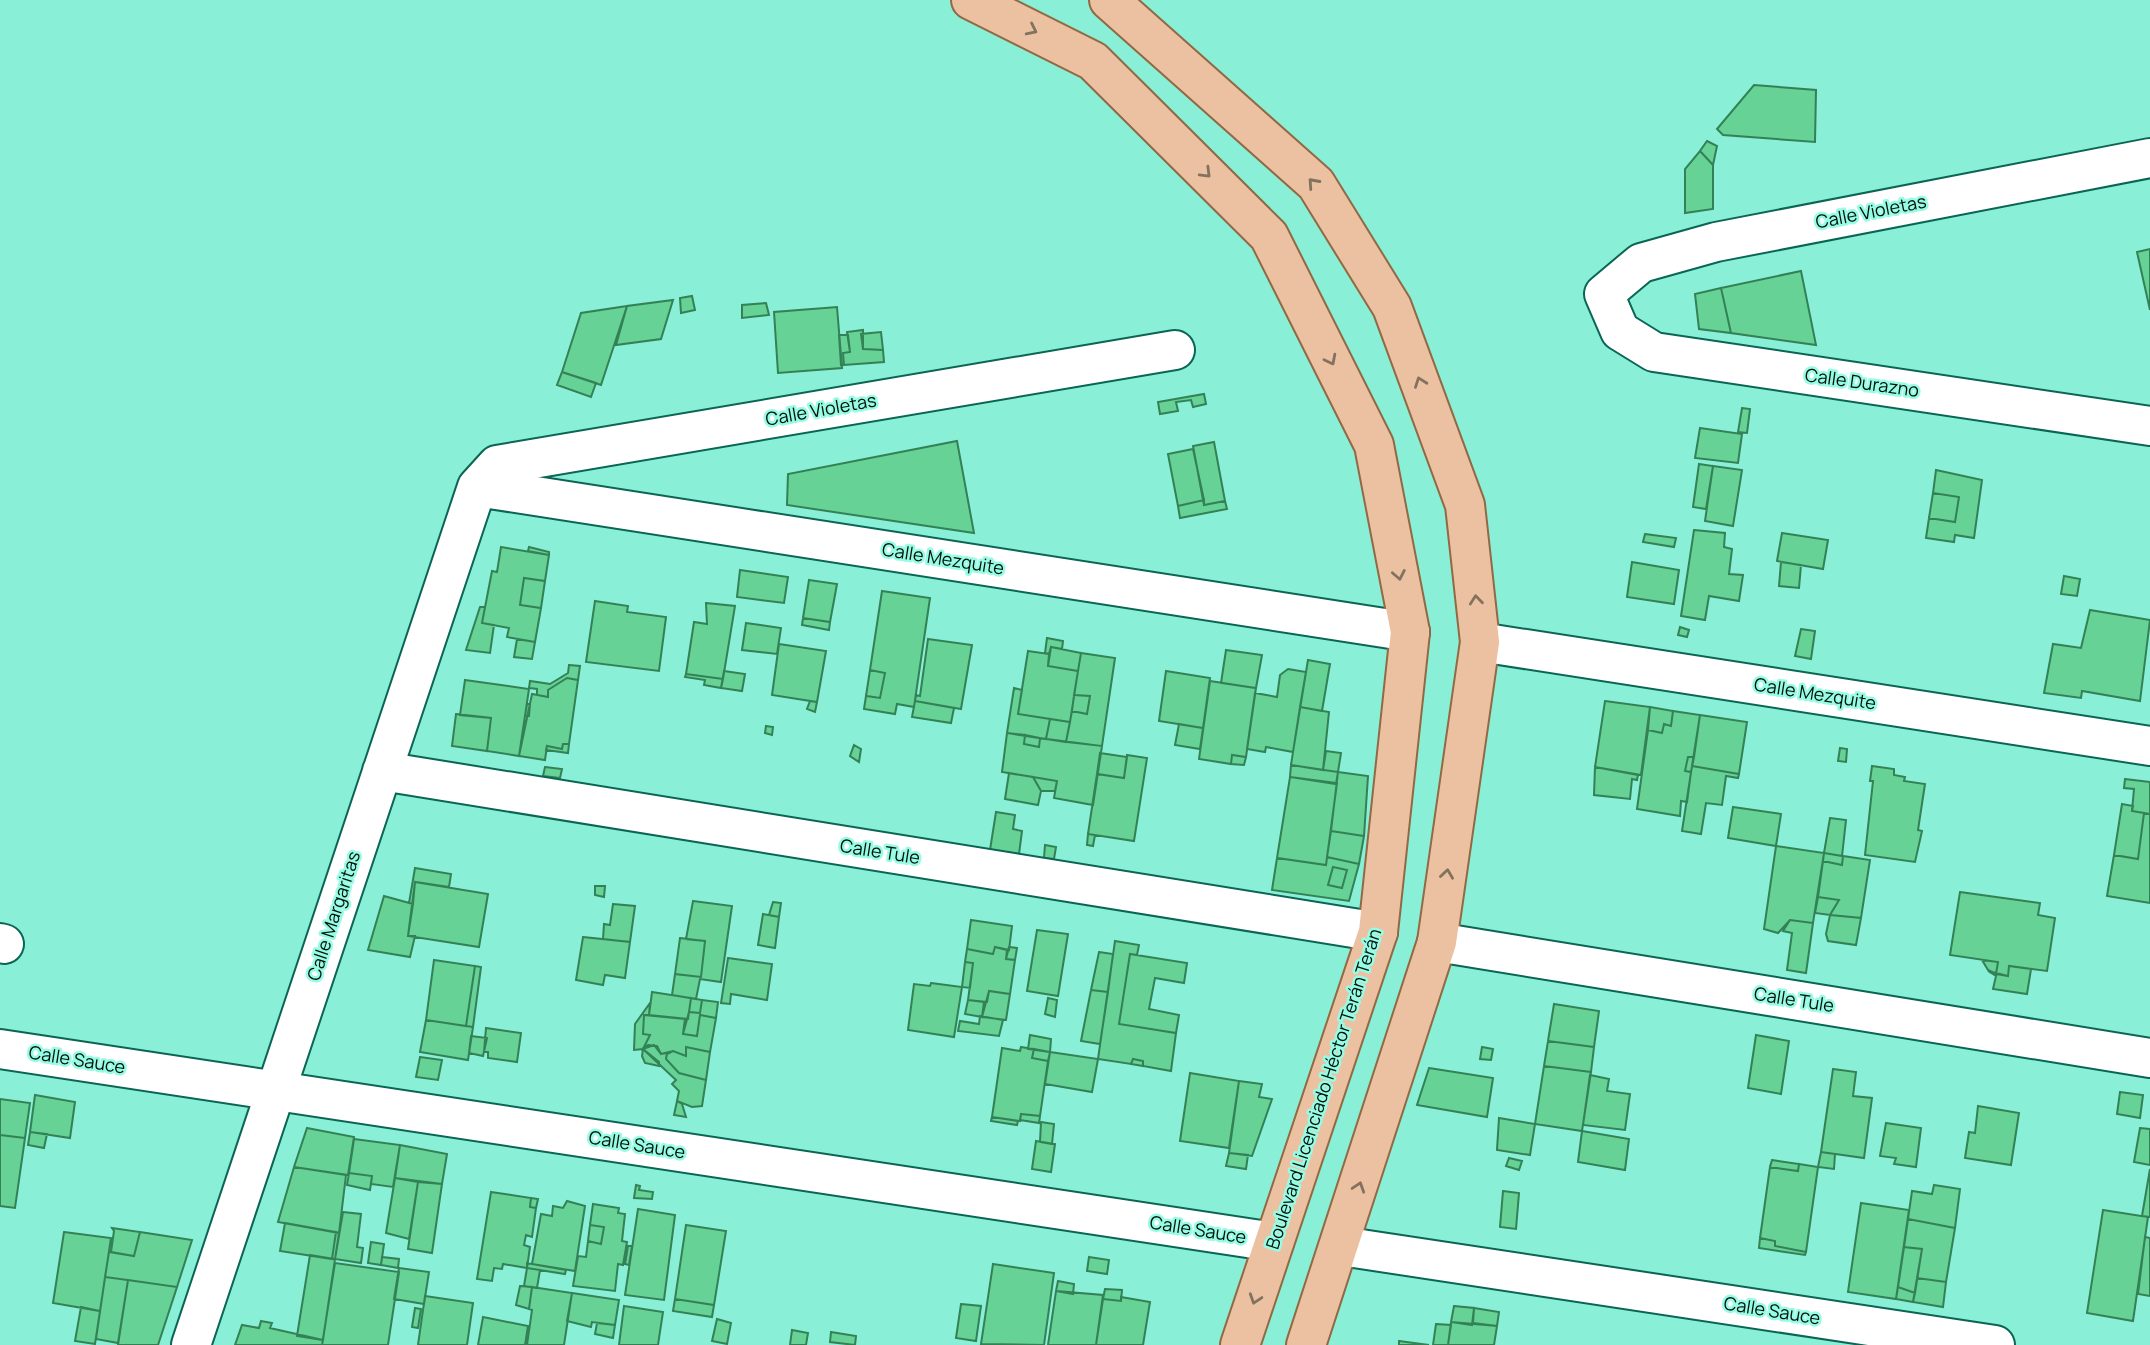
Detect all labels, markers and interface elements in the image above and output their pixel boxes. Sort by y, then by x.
one-way arrow [1025,22,1037,36]
one-way arrow [1197,165,1210,178]
one-way arrow [1309,178,1321,191]
street label: Calle Violetas [1813,189,1928,233]
one-way arrow [1323,353,1337,365]
street label: Calle Durazno [1803,362,1921,402]
one-way arrow [1414,376,1428,388]
street label: Calle Violetas [764,387,878,431]
street label: Calle Mezquite [881,537,1006,579]
one-way arrow [1391,569,1406,581]
one-way arrow [1468,595,1483,606]
street label: Calle Mezquite [1753,672,1878,714]
street label: Calle Tule [838,833,922,869]
street label: Calle Margaritas [301,848,365,983]
one-way arrow [1439,868,1454,880]
street label: Boulevard Licenciado Héctor Terán Terán [1260,925,1386,1252]
street label: Calle Tule [1752,981,1836,1017]
street label: Calle Sauce [27,1040,127,1078]
street label: Calle Sauce [587,1125,687,1163]
one-way arrow [1351,1182,1366,1194]
street label: Calle Sauce [1148,1210,1248,1248]
street label: Calle Sauce [1722,1291,1822,1329]
one-way arrow [1249,1293,1263,1305]

